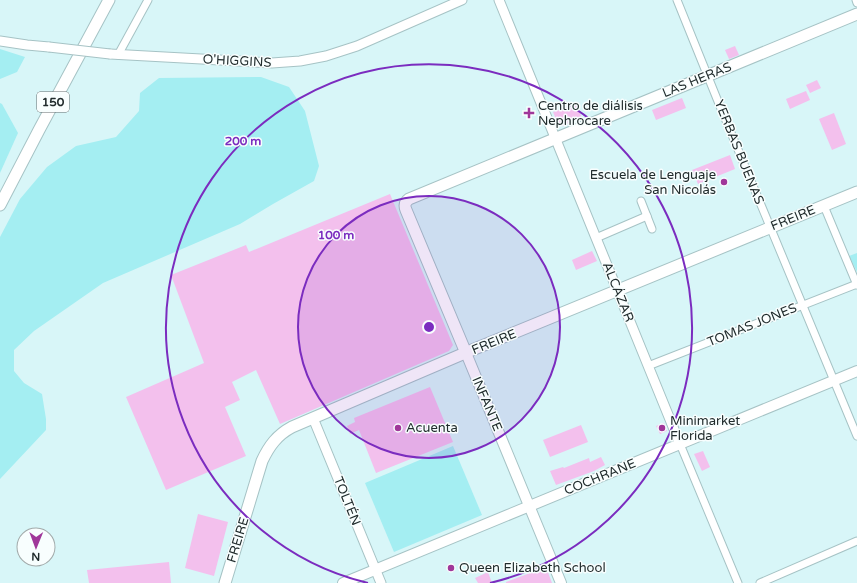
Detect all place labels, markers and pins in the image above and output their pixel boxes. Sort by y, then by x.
place label: Centro de diálisis Nephrocare [538,98,643,129]
marker: Centro de diálisis Nephrocare [523,107,535,119]
place label: Escuela de Lenguaje San Nicolás [590,167,716,198]
marker: Escuela de Lenguaje San Nicolás [719,177,729,187]
centre of rings [422,320,436,334]
place label: Minimarket Florida [670,413,740,444]
place label: Acuenta [406,420,458,436]
marker: Acuenta [393,423,403,433]
marker: Minimarket Florida [657,423,667,433]
place label: Queen Elizabeth School [459,560,606,576]
marker: Queen Elizabeth School [446,563,456,573]

